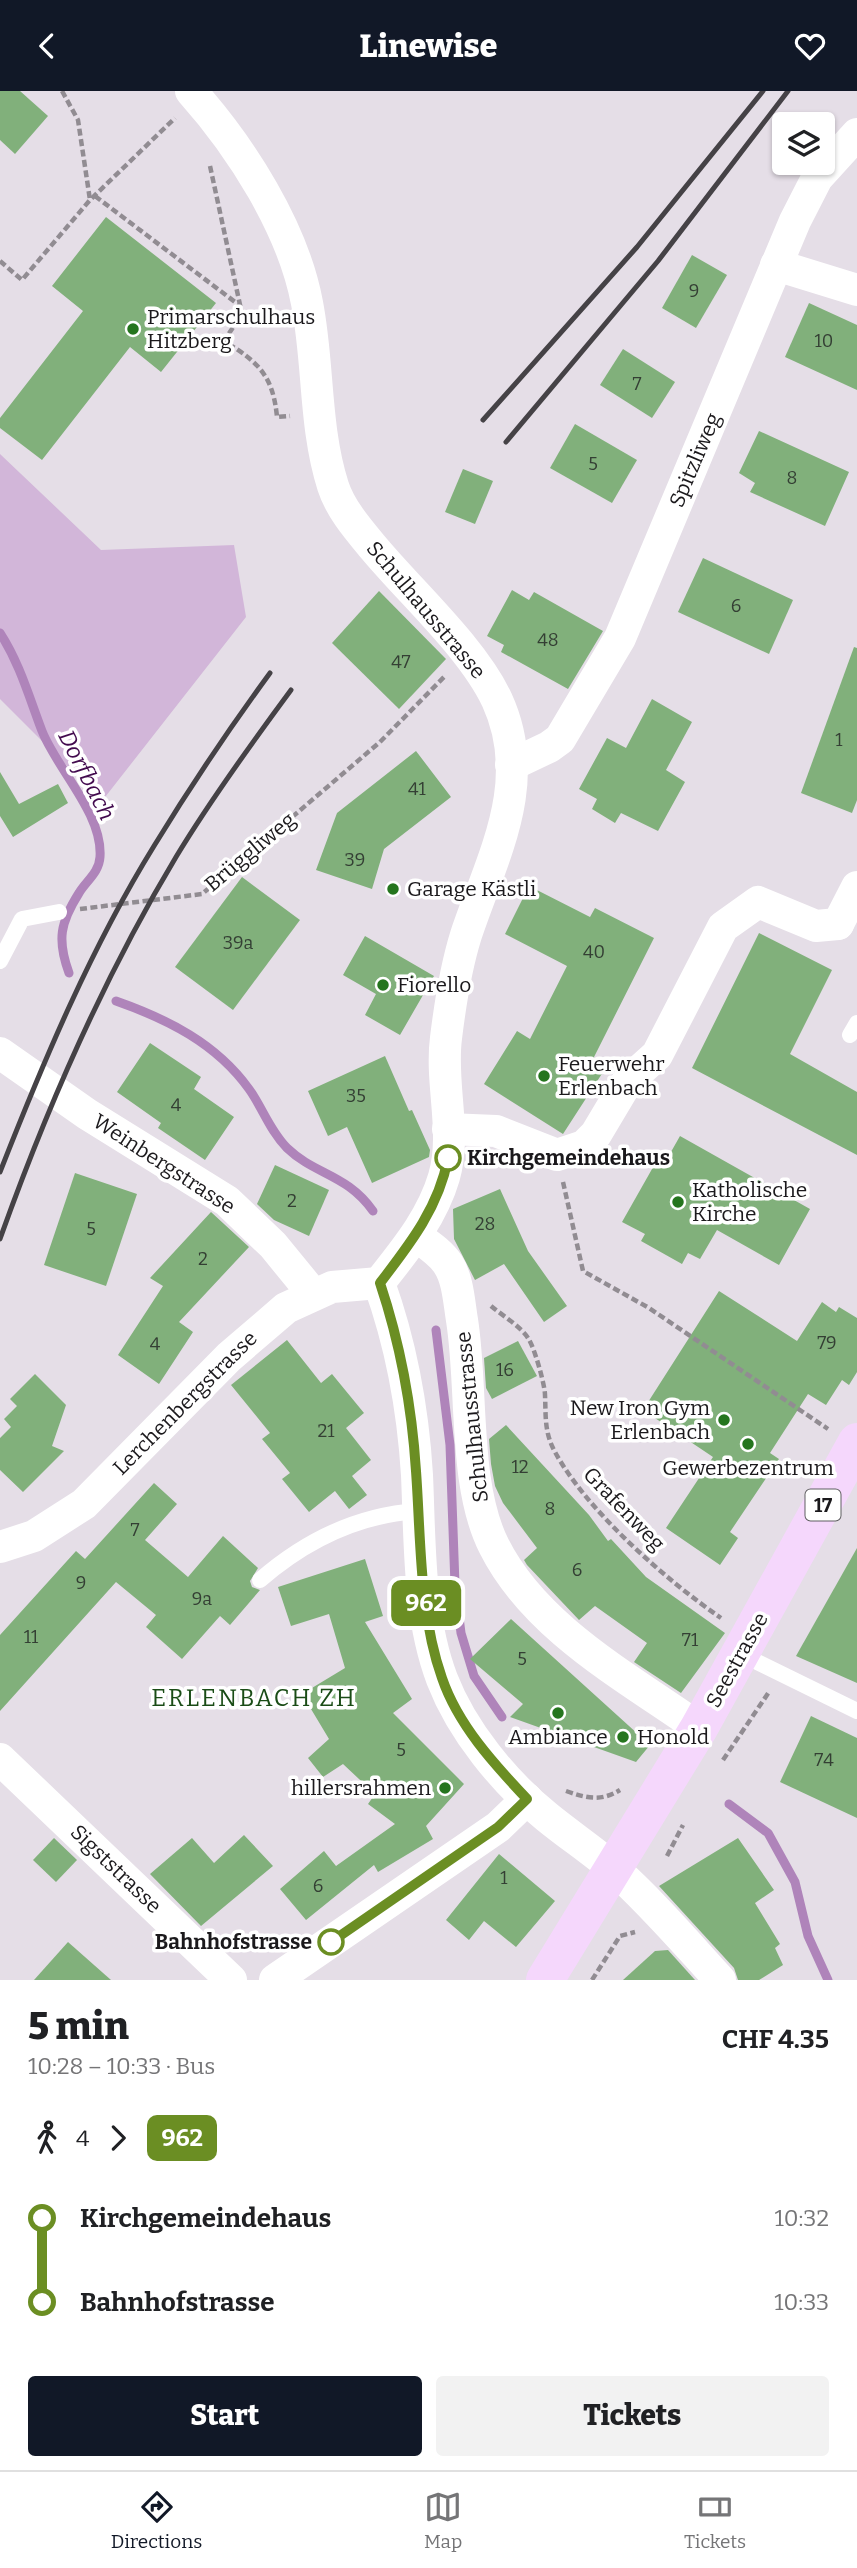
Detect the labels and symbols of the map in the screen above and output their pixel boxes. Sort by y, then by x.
house number: 9 [689,280,699,302]
place label: Primarschulhaus Hitzberg [147,304,315,354]
marker: Primarschulhaus Hitzberg [125,321,141,337]
house number: 10 [815,330,833,352]
house number: 7 [632,373,642,395]
street label: Spitzliweg [664,409,727,511]
house number: 5 [588,453,598,475]
house number: 8 [787,467,797,489]
street label: Schulhausstrasse [361,536,491,684]
house number: 6 [731,595,741,617]
house number: 48 [537,629,559,651]
house number: 47 [391,651,411,673]
water label: Dorfbach [52,725,122,825]
house number: 1 [835,729,843,751]
house number: 41 [408,778,427,800]
street label: Brüggliweg [199,806,301,897]
house number: 39 [345,849,365,871]
place label: Garage Kästli [407,876,536,902]
marker: Garage Kästli [385,881,401,897]
house number: 39a [223,932,253,954]
house number: 40 [583,941,605,963]
place label: Fiorello [397,972,471,998]
marker: Fiorello [375,977,391,993]
place label: Feuerwehr Erlenbach [558,1051,664,1101]
marker: Feuerwehr Erlenbach [536,1068,552,1084]
house number: 35 [346,1085,366,1107]
house number: 4 [171,1094,182,1116]
street label: Weinbergstrasse [88,1108,240,1220]
marker: Kirchgemeindehaus [435,1145,461,1171]
place label: Kirchgemeindehaus [467,1145,670,1171]
place label: Katholische Kirche [692,1177,807,1227]
house number: 2 [287,1190,297,1212]
marker: Katholische Kirche [670,1194,686,1210]
house number: 28 [475,1213,495,1235]
house number: 5 [86,1218,96,1240]
house number: 2 [198,1248,208,1270]
street label: Lerchenbergstrasse [108,1326,262,1480]
street label: Schulhausstrasse [450,1330,494,1504]
house number: 79 [817,1332,837,1354]
house number: 4 [150,1333,161,1355]
house number: 16 [496,1359,514,1381]
place label: New Iron Gym Erlenbach [570,1395,710,1445]
marker: New Iron Gym Erlenbach [716,1412,732,1428]
house number: 21 [317,1420,335,1442]
marker: Gewerbezentrum [740,1436,756,1452]
place label: Gewerbezentrum [662,1455,834,1481]
house number: 12 [511,1456,529,1478]
street label: Grafenweg [578,1462,671,1557]
road number: 17 [806,1489,840,1521]
house number: 8 [545,1498,555,1520]
house number: 7 [130,1519,140,1541]
house number: 6 [572,1559,582,1581]
house number: 9 [76,1572,86,1594]
line badge: 962 [386,1580,466,1626]
house number: 9a [192,1588,212,1610]
street label: Seestrasse [700,1608,774,1712]
house number: 11 [24,1626,39,1648]
house number: 71 [682,1629,699,1651]
house number: 5 [517,1648,527,1670]
district label: ERLENBACH ZH [151,1684,357,1712]
marker: Ambiance [550,1705,566,1721]
place label: Ambiance [508,1724,608,1750]
place label: Honold [637,1724,709,1750]
marker: Honold [615,1729,631,1745]
house number: 5 [396,1739,406,1761]
house number: 74 [814,1749,834,1771]
place label: hillersrahmen [291,1775,431,1801]
marker: hillersrahmen [437,1780,453,1796]
street label: Sigststrasse [65,1819,167,1919]
house number: 1 [500,1867,508,1889]
house number: 6 [313,1875,323,1897]
place label: Bahnhofstrasse [155,1929,312,1955]
marker: Bahnhofstrasse [318,1929,344,1955]

